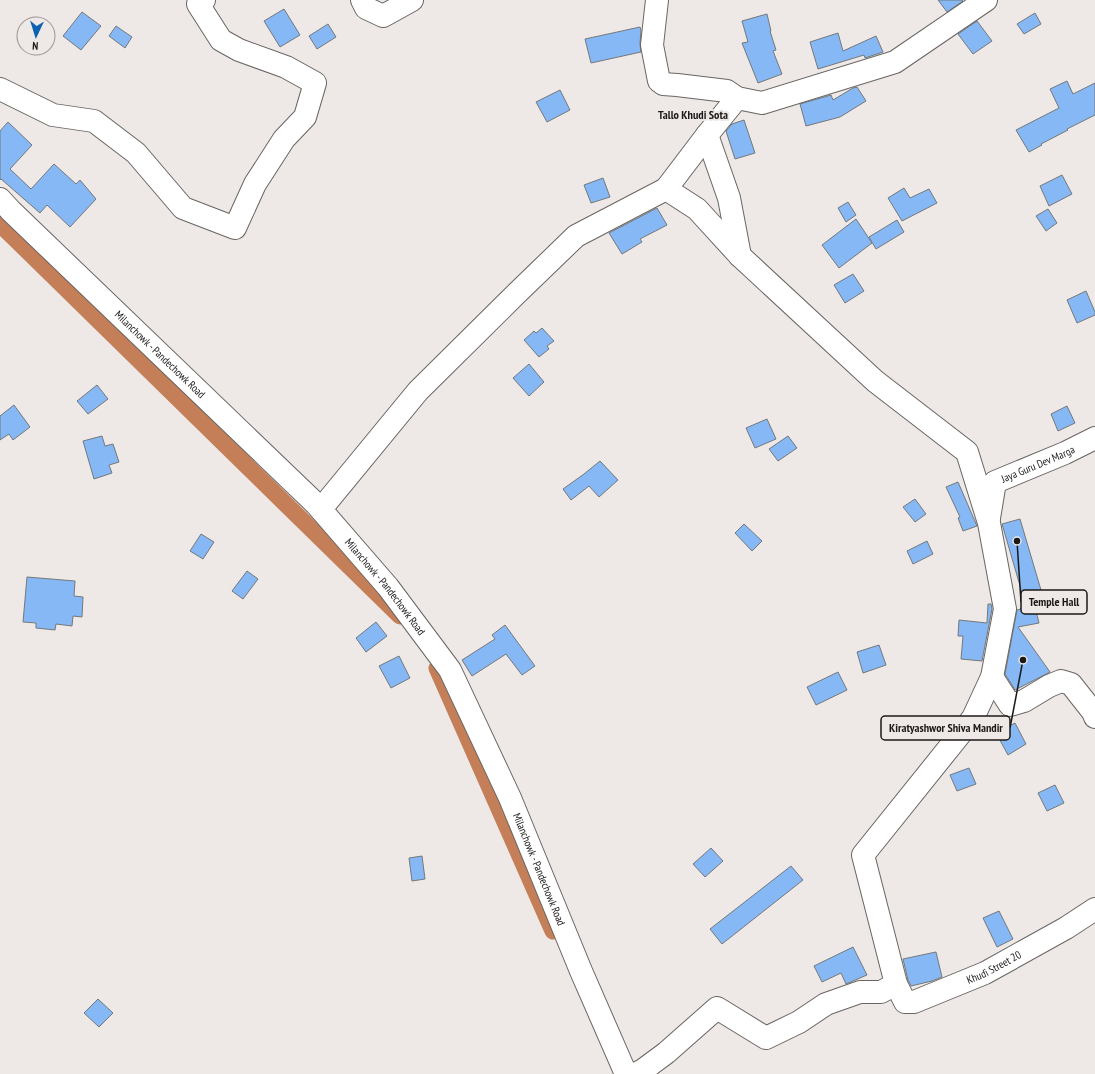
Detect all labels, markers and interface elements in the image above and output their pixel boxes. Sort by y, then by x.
north arrow [16,16,56,56]
text: N [32,39,39,53]
district label: Tallo Khudi Sota [658,107,728,122]
street label: Milanchowk - Pandechowk Road [112,307,209,401]
street label: Jaya Guru Dev Marga [998,442,1077,486]
street label: Milanchowk - Pandechowk Road [342,535,429,638]
callout: Temple Hall [1021,590,1087,614]
text: Temple Hall [1029,594,1079,609]
callout: Kiratyashwor Shiva Mandir [881,716,1010,740]
text: Kiratyashwor Shiva Mandir [889,720,1003,735]
street label: Milanchowk - Pandechowk Road [510,811,569,928]
street label: Khudi Street 20 [964,947,1024,987]

